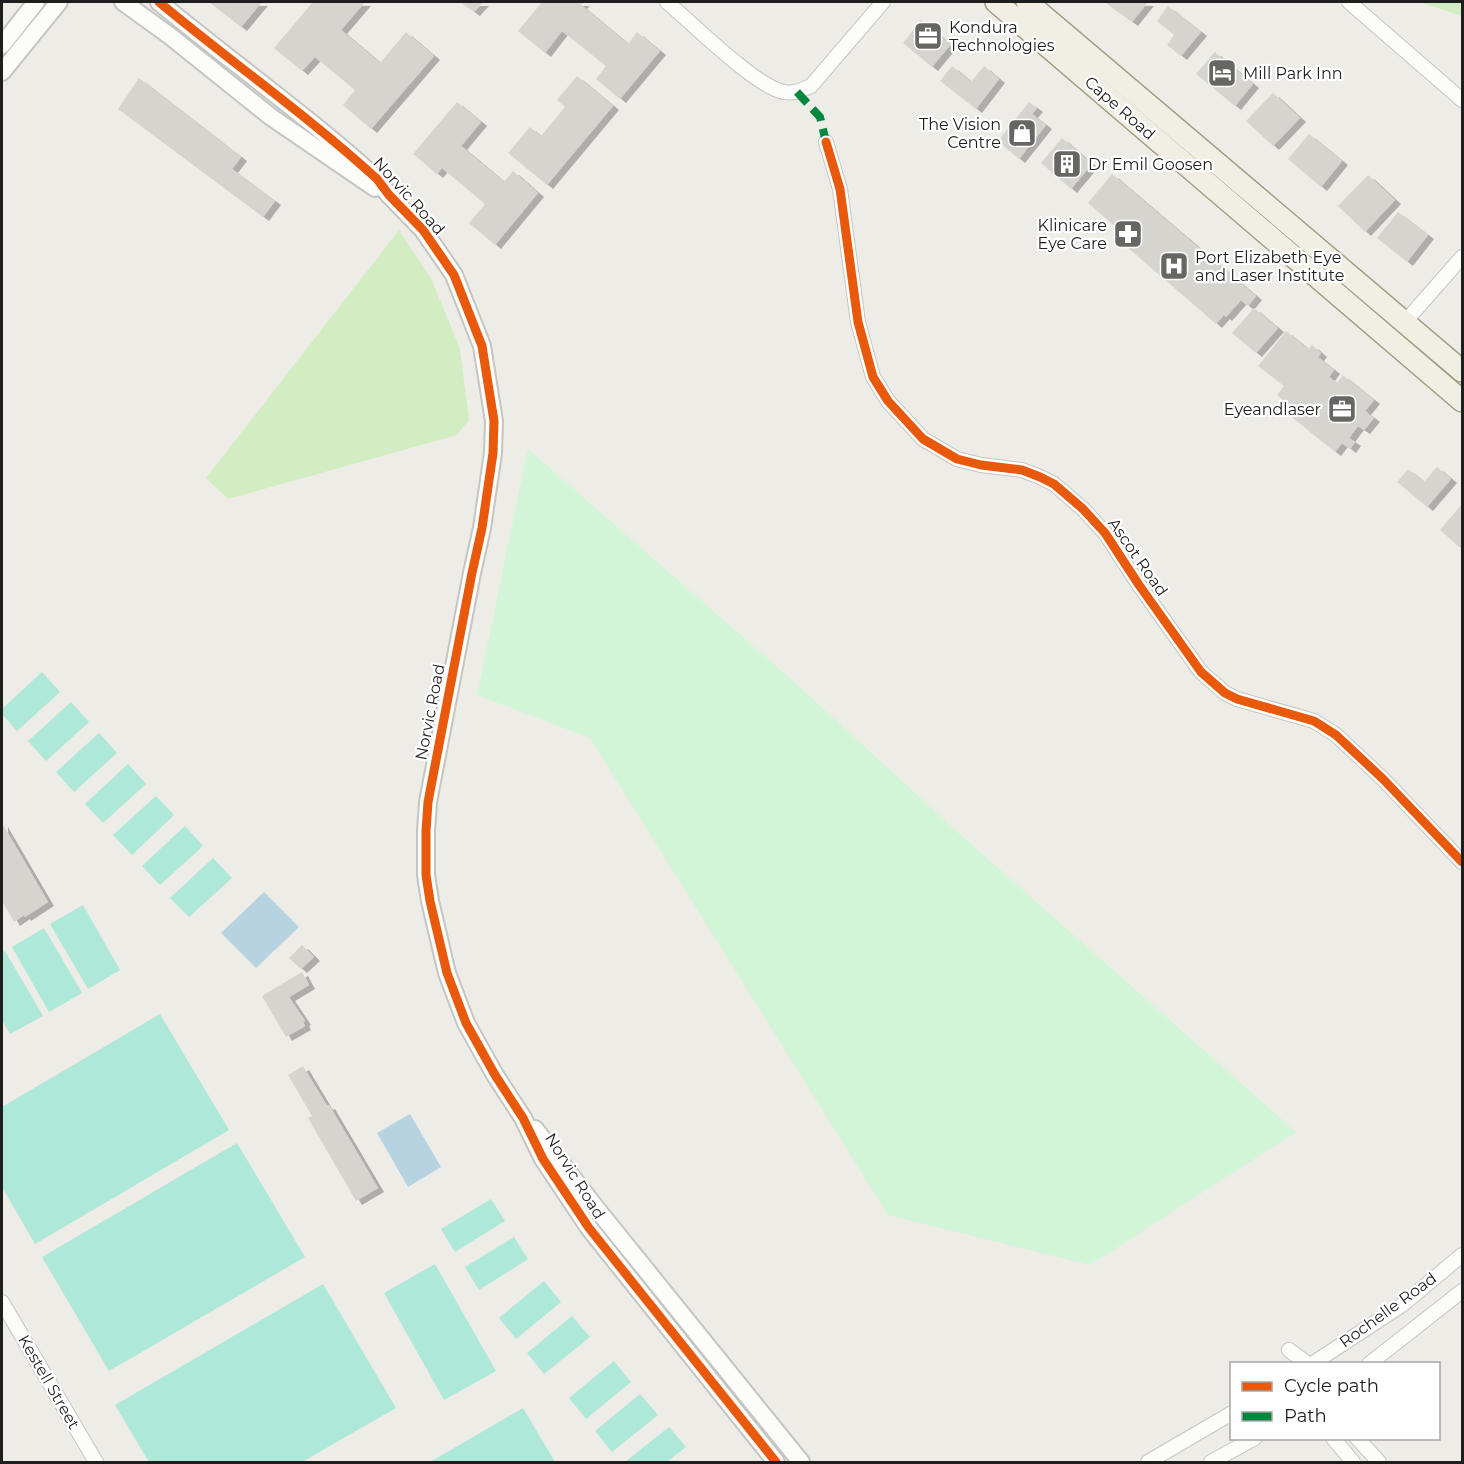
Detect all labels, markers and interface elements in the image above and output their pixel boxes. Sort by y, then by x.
place label: Kondura Technologies [949,18,1055,55]
office icon: Kondura Technologies [912,20,944,52]
hotel icon: Mill Park Inn [1206,57,1238,89]
place label: Mill Park Inn [1243,64,1343,83]
street label: Cape Road [1081,72,1159,144]
place label: The Vision Centre [919,115,1001,152]
shop icon: The Vision Centre [1006,117,1038,149]
building icon: Dr Emil Goosen [1051,148,1083,180]
street label: Norvic Road [369,153,449,239]
place label: Dr Emil Goosen [1088,155,1213,174]
place label: Klinicare Eye Care [1037,216,1107,253]
pharmacy icon: Klinicare Eye Care [1112,218,1144,250]
place label: Port Elizabeth Eye and Laser Institute [1195,248,1344,285]
hospital icon: Port Elizabeth Eye and Laser Institute [1158,250,1190,282]
office icon: Eyeandlaser [1326,393,1358,425]
place label: Eyeandlaser [1224,400,1321,419]
street label: Ascot Road [1104,514,1172,600]
street label: Norvic Road [411,662,449,762]
street label: Norvic Road [541,1130,609,1222]
street label: Rochelle Road [1336,1268,1440,1352]
street label: Kestell Street [14,1332,84,1433]
legend [1230,1362,1440,1440]
text: Cycle path [1284,1375,1379,1397]
text: Path [1284,1405,1327,1427]

